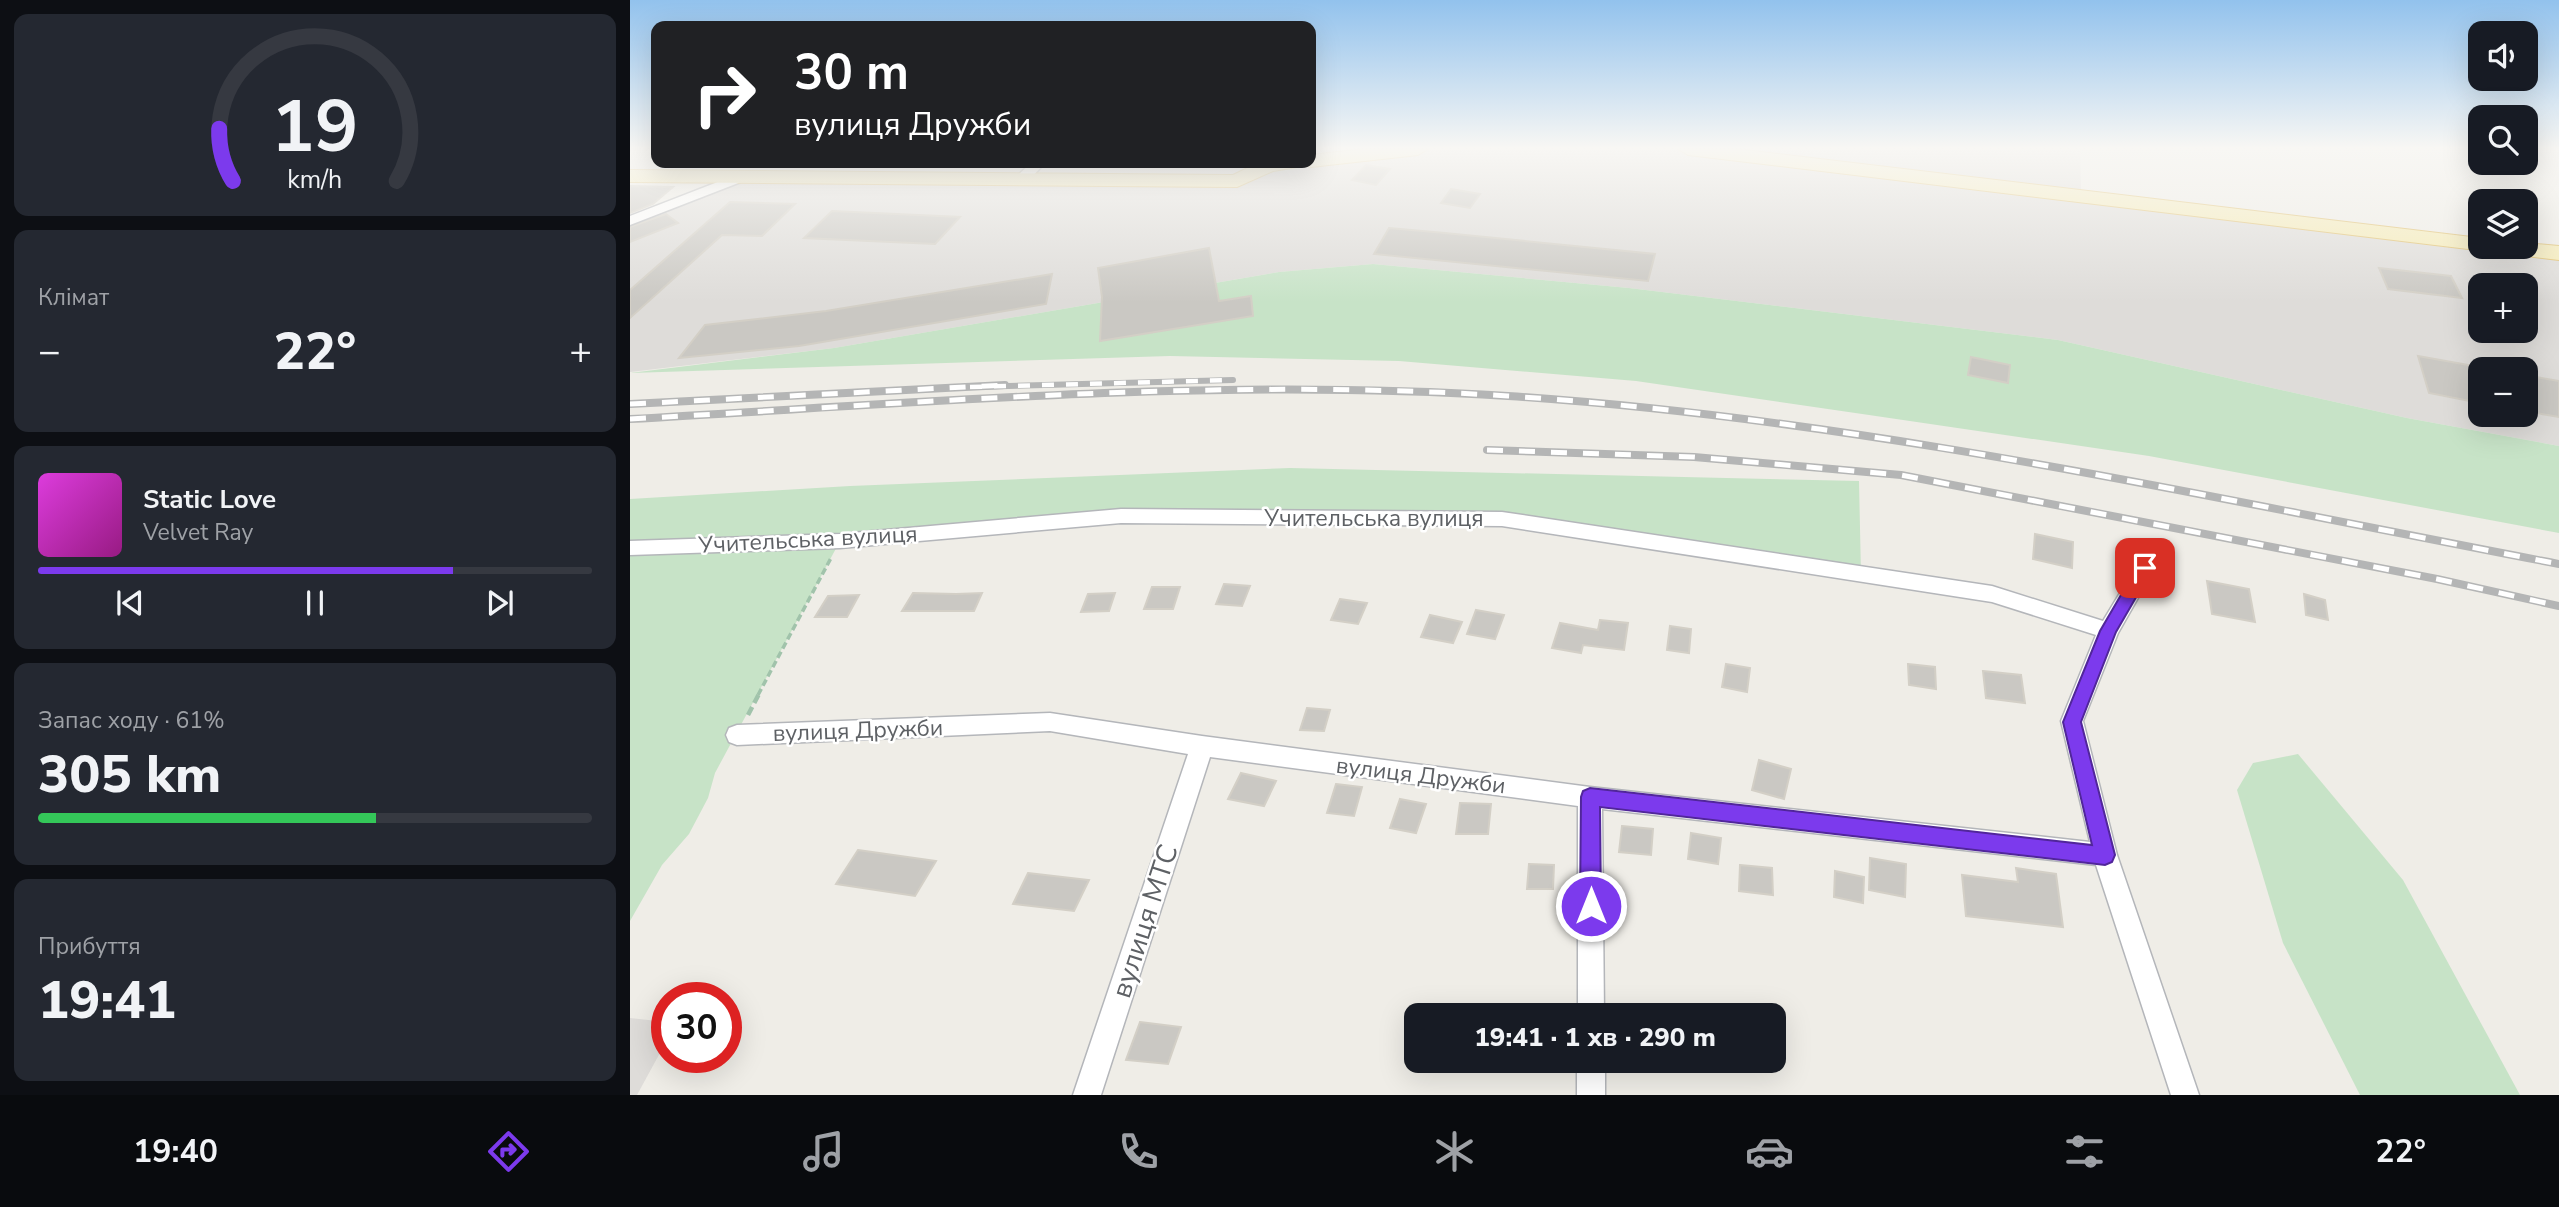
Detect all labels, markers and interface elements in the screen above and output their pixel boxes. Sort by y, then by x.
map controls [2468,21,2538,427]
button: sound [2468,21,2538,91]
text: 30 m [794,39,909,106]
icon: right [679,49,770,140]
text: 19 [271,77,359,177]
text: вулиця Дружби [794,103,1031,146]
button: search [2468,105,2538,175]
text: km/h [287,163,343,197]
button: layers [2468,189,2538,259]
button: + [2468,273,2538,343]
text: Клімат [38,282,109,313]
text: 22° [274,316,356,387]
text: − [38,326,61,377]
text: + [569,326,592,377]
button: − [2468,357,2538,427]
text: Static Love [143,482,276,517]
street label: Учительська вулиця [1263,503,1484,534]
text: Velvet Ray [143,517,253,548]
street label: Учительська вулиця [697,518,918,561]
pin [2115,538,2175,598]
icon: arrive [2126,549,2164,587]
icon: previous [111,584,149,622]
icon: pause [296,584,334,622]
icon: next [481,584,519,622]
text: Запас ходу · 61% [38,705,225,736]
street label: вулиця Дружби [772,712,944,749]
text: 305 km [38,739,221,810]
street label: вулиця Дружби [1334,750,1507,801]
street label: вулиця МТС [1102,840,1188,1003]
position arrow [1554,869,1628,943]
text: Прибуття [38,931,141,962]
text: 19:41 [38,965,176,1036]
speed limit sign: 30 [651,982,742,1073]
text: 19:41 · 1 хв · 290 m [1474,1020,1716,1055]
icon: directions [484,1127,533,1176]
icon: music [799,1127,848,1176]
icon: phone [1114,1127,1163,1176]
icon: climate [1430,1127,1479,1176]
icon: car [1745,1127,1794,1176]
icon: filters [2060,1127,2109,1176]
text: 19:40 [133,1130,218,1173]
text: 22° [2375,1130,2426,1173]

